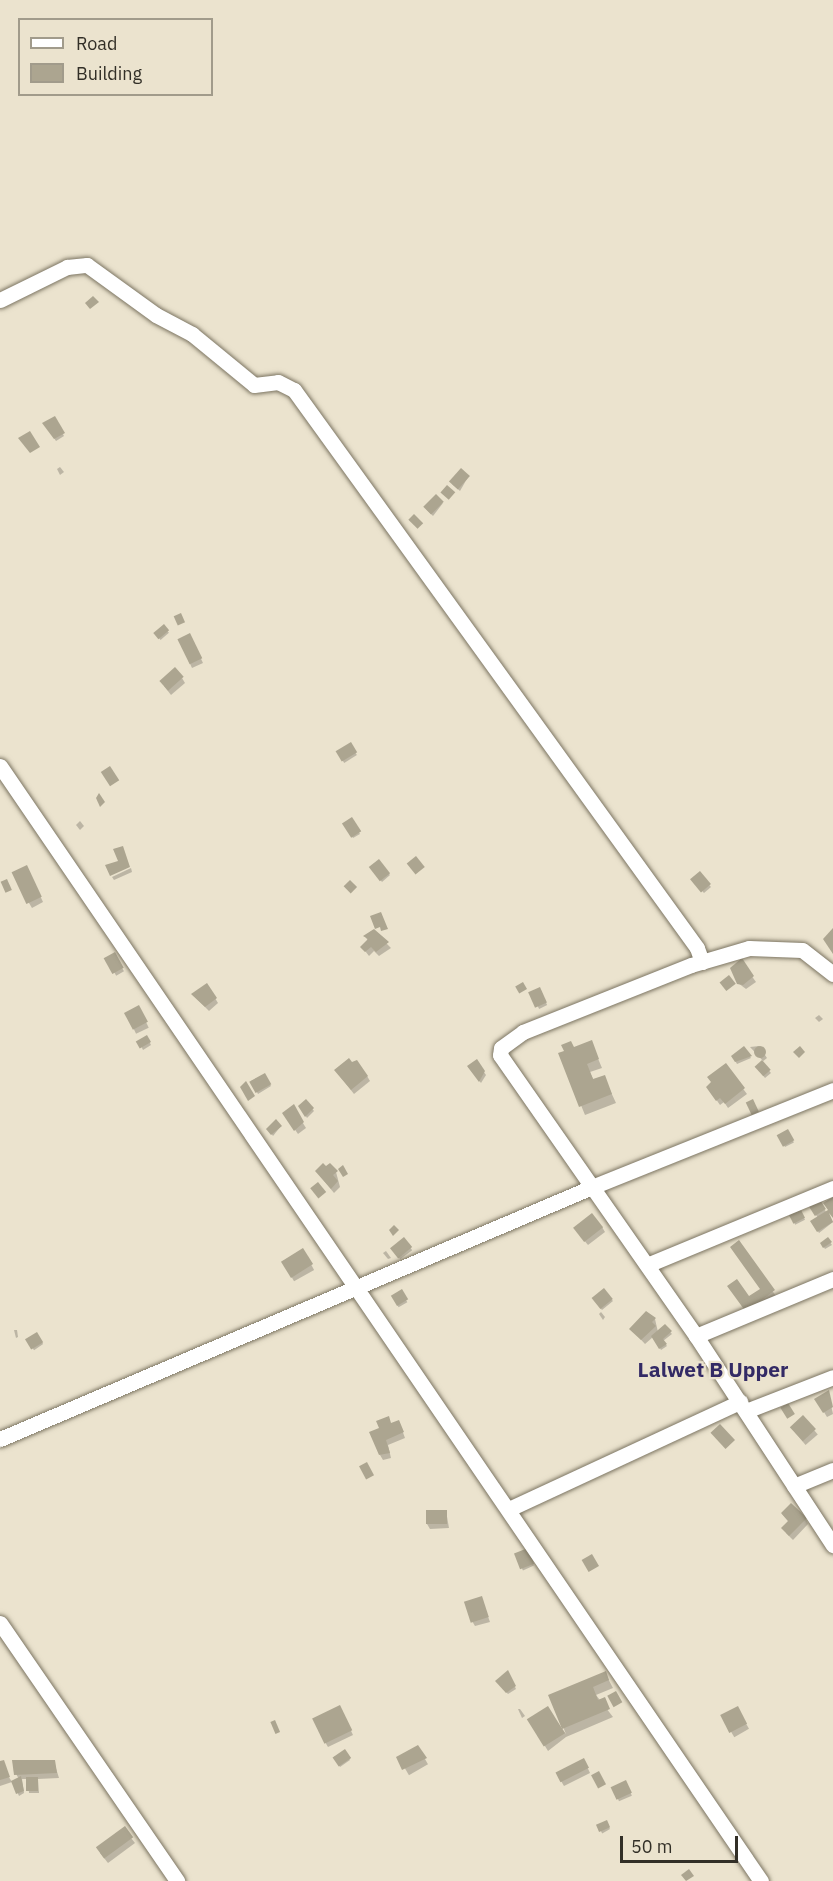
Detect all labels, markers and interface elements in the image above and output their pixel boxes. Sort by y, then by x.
legend [18,18,213,96]
text: Road [76,32,117,55]
text: Building [76,62,142,85]
district label: Lalwet B Upper [637,1356,789,1382]
scale bar [623,1824,742,1862]
text: 50 m [631,1835,673,1858]

